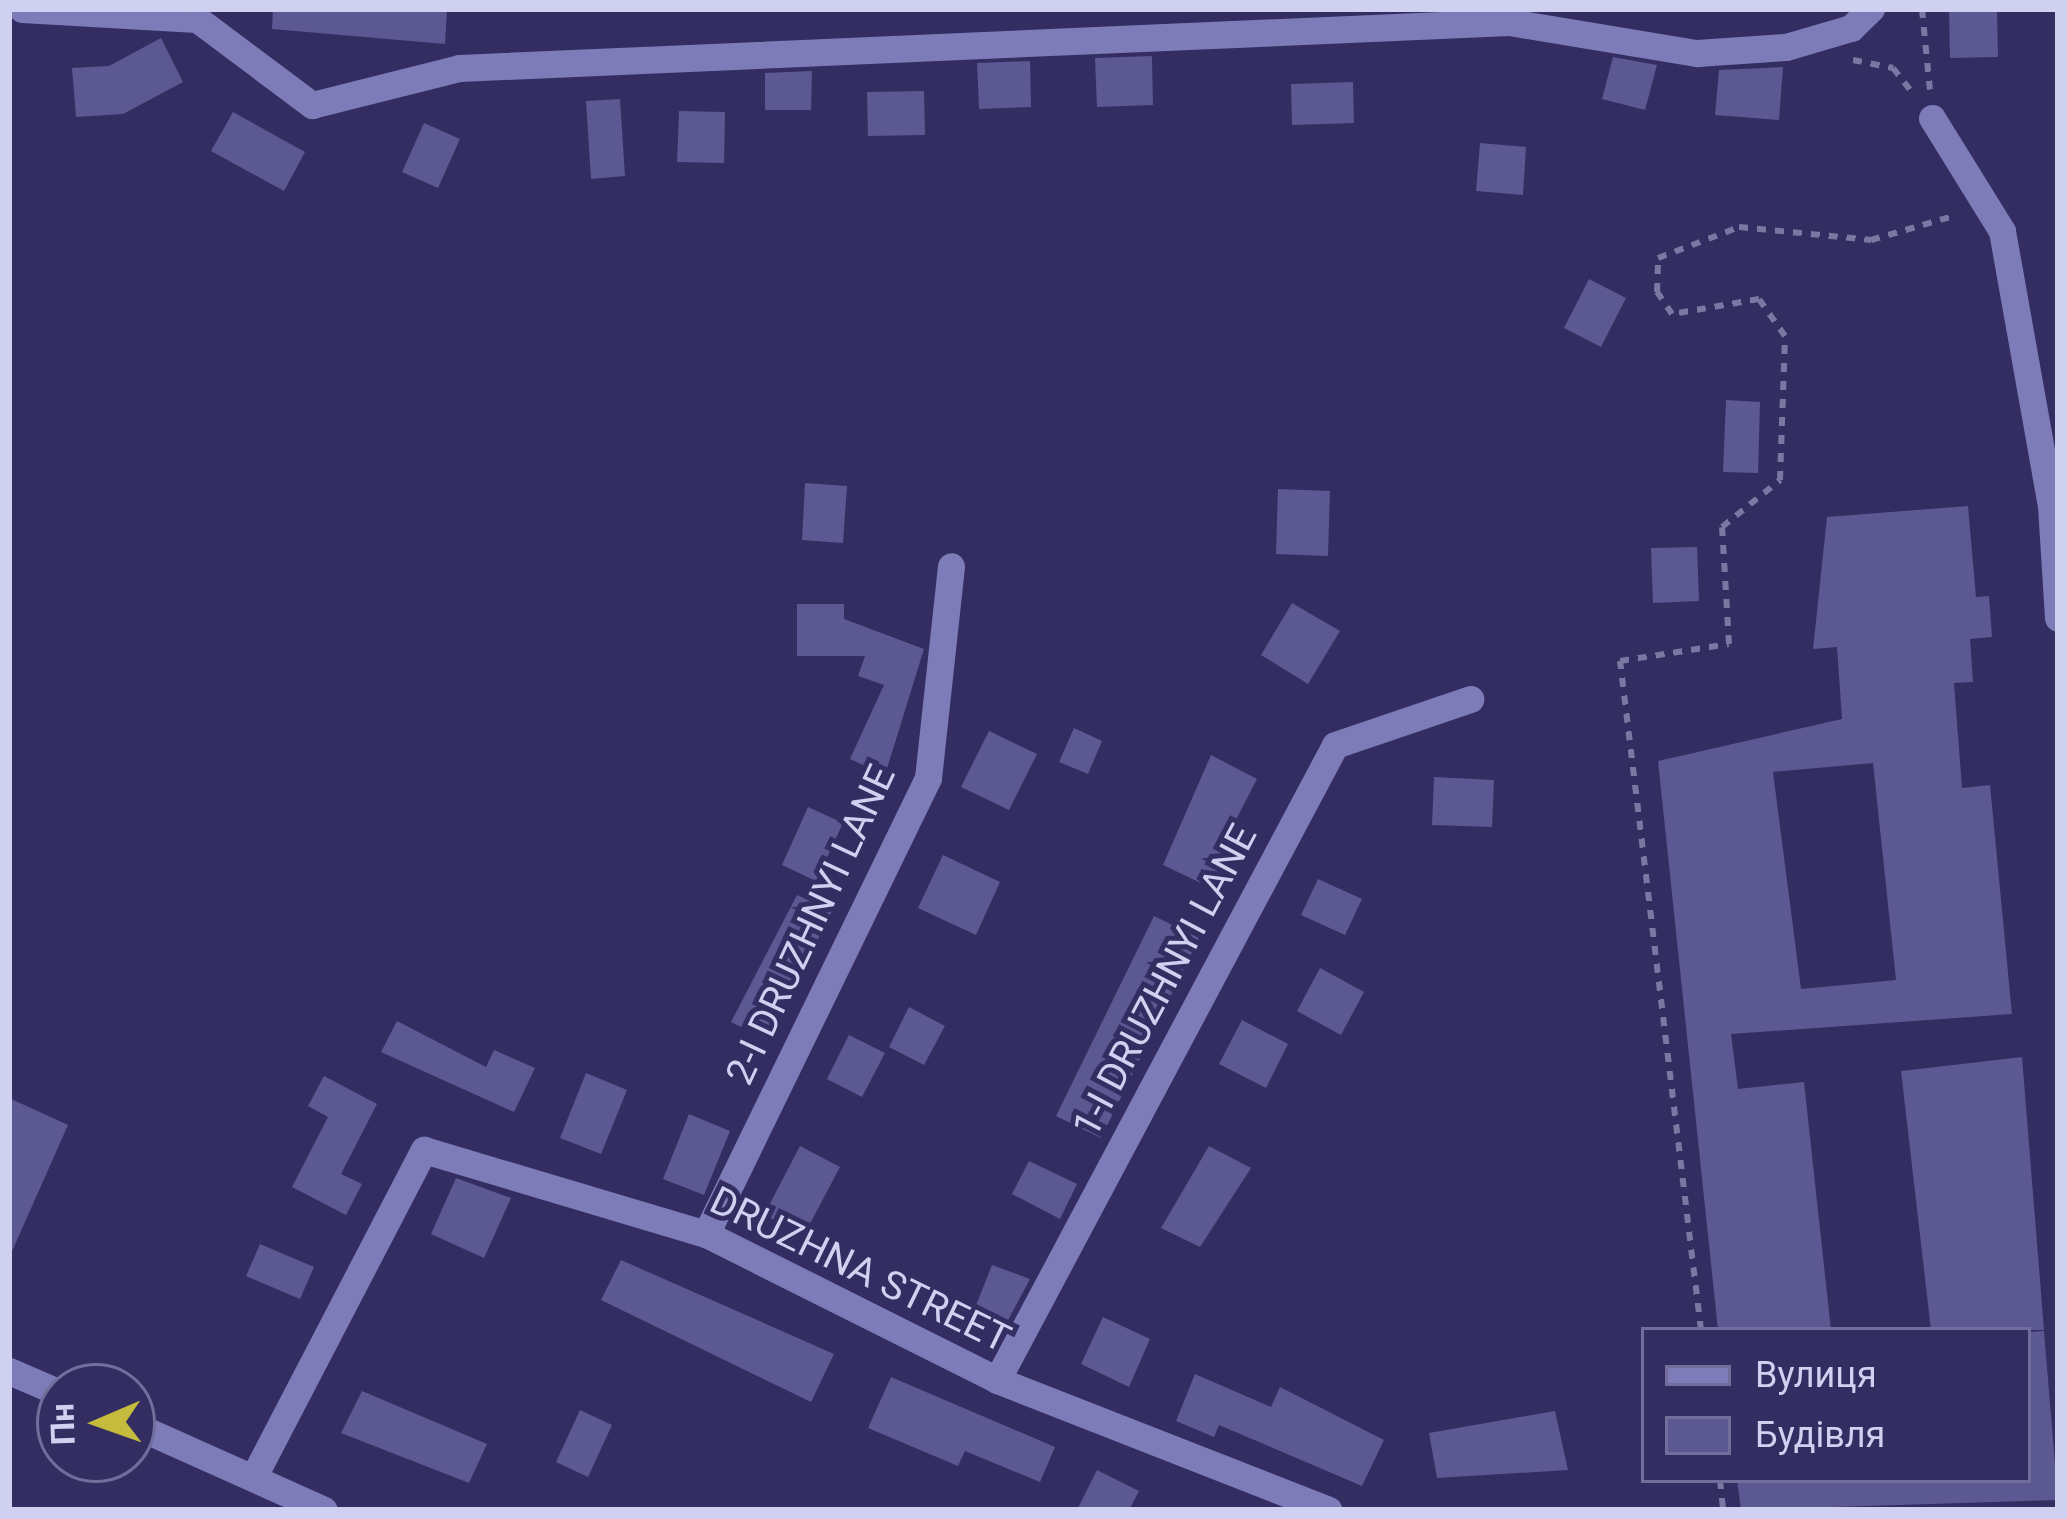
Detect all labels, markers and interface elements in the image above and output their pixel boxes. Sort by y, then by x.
street label: 2-I DRUZHNYI LANE [716,758,906,1092]
street label: 1-I DRUZHNYI LANE [1063,817,1267,1145]
street label: DRUZHNA STREET [702,1177,1018,1363]
legend [1641,1327,2031,1483]
text: Вулиця [1755,1354,1877,1396]
north arrow [36,1363,156,1483]
text: Пн [42,1403,83,1446]
text: Будівля [1755,1414,1885,1456]

